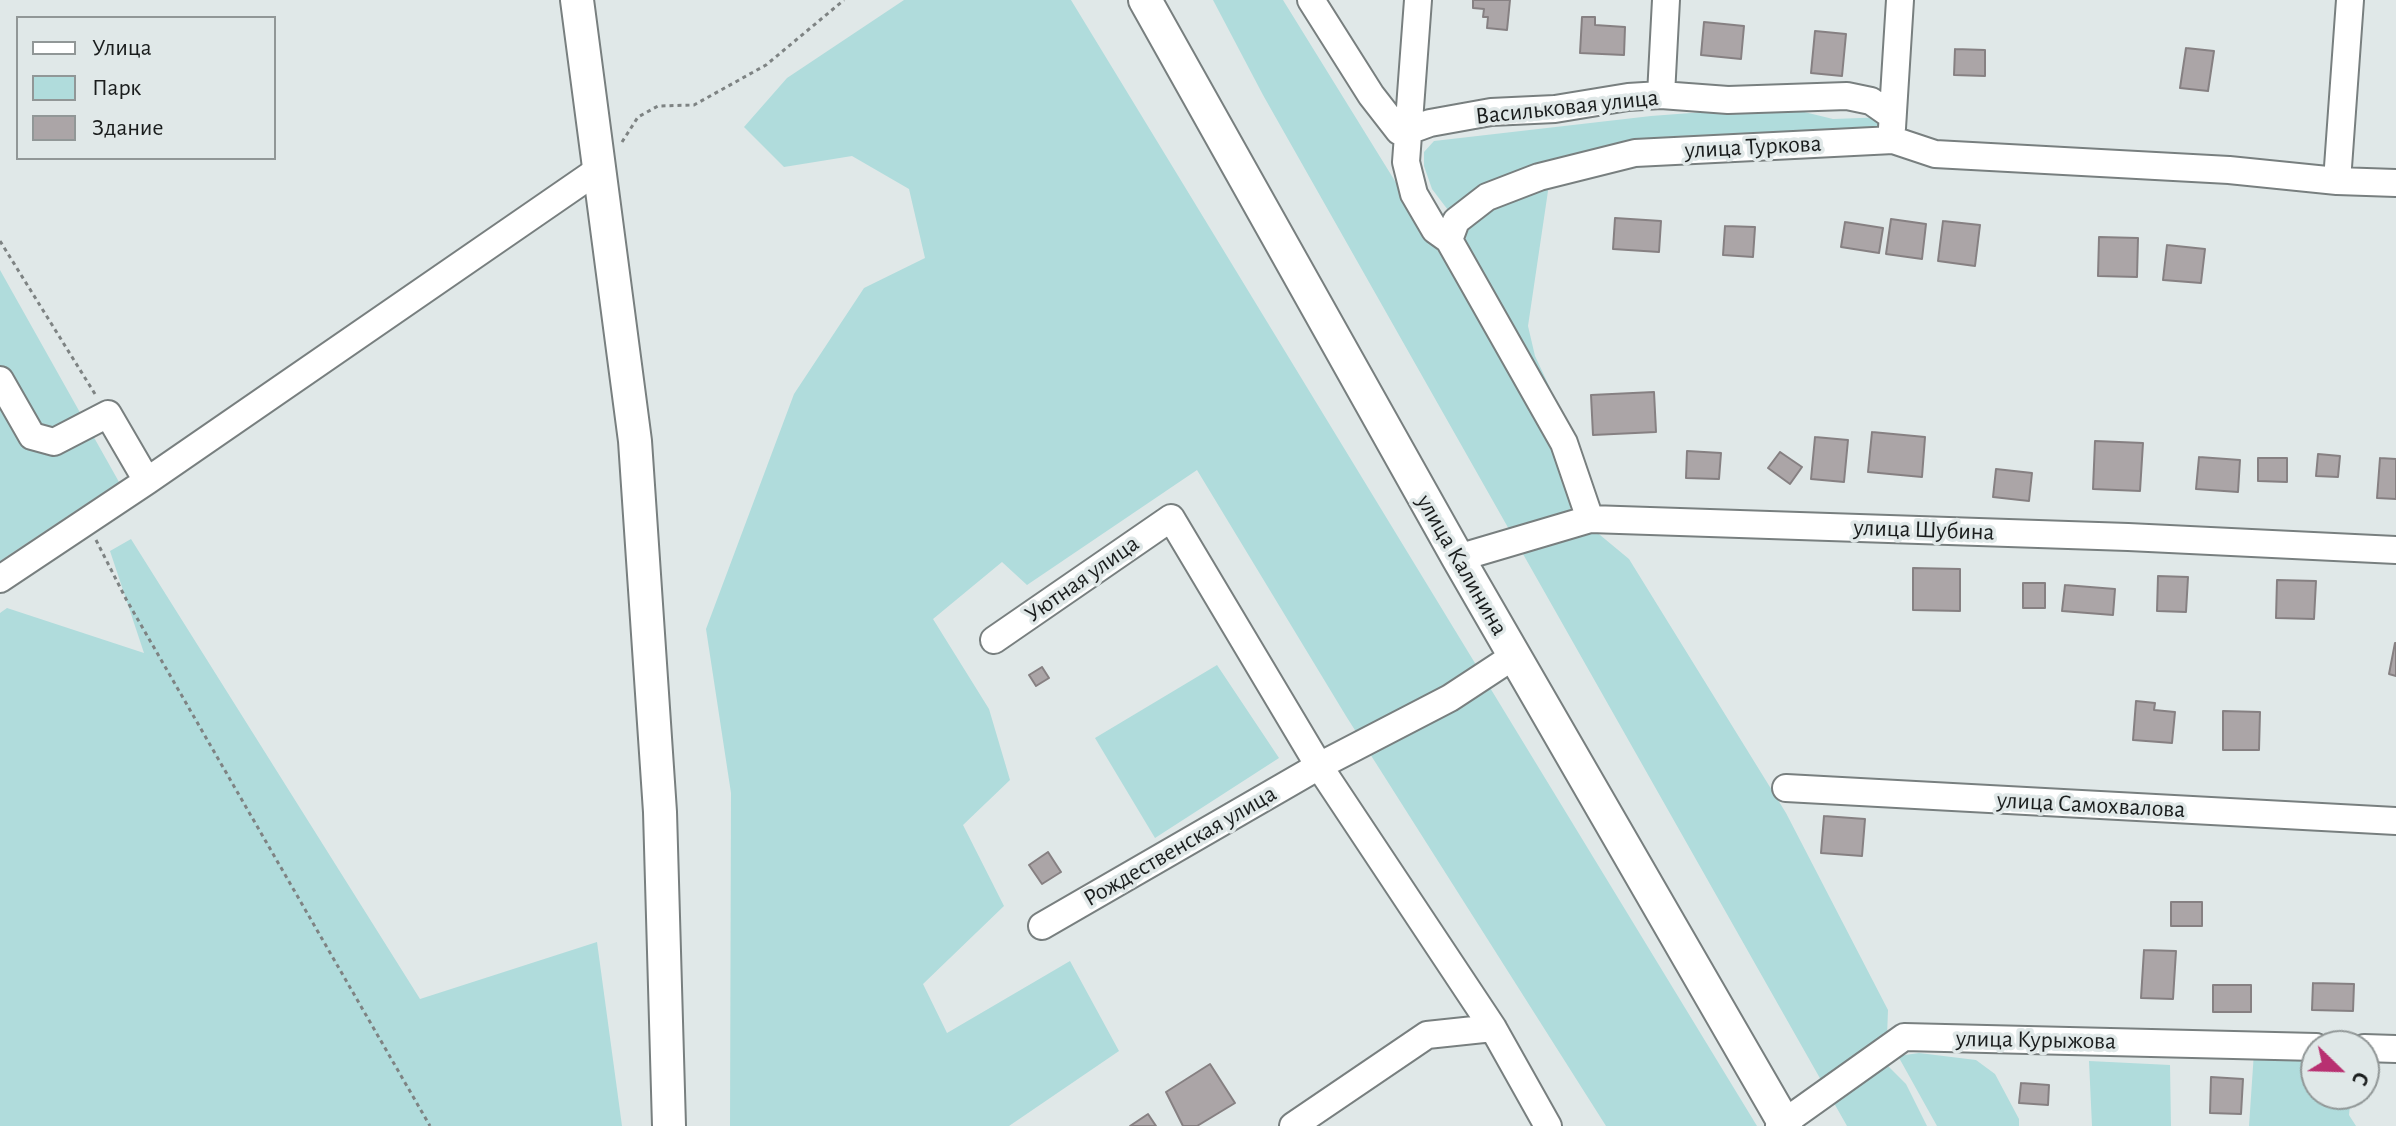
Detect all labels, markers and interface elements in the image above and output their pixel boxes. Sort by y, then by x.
legend [16,16,276,160]
text: Улица [92,36,152,60]
text: Парк [92,76,141,100]
street label: Васильковая улица [1474,83,1660,131]
text: Здание [92,116,163,140]
street label: улица Туркова [1684,129,1822,165]
street label: улица Калинина [1410,489,1514,641]
street label: улица Шубина [1853,513,1995,547]
street label: Уютная улица [1019,529,1145,629]
street label: Рождественская улица [1078,779,1282,913]
street label: улица Самохвалова [1996,786,2186,824]
street label: улица Курыжова [1956,1024,2116,1056]
north arrow [2300,1030,2380,1110]
text: С [2348,1069,2373,1088]

